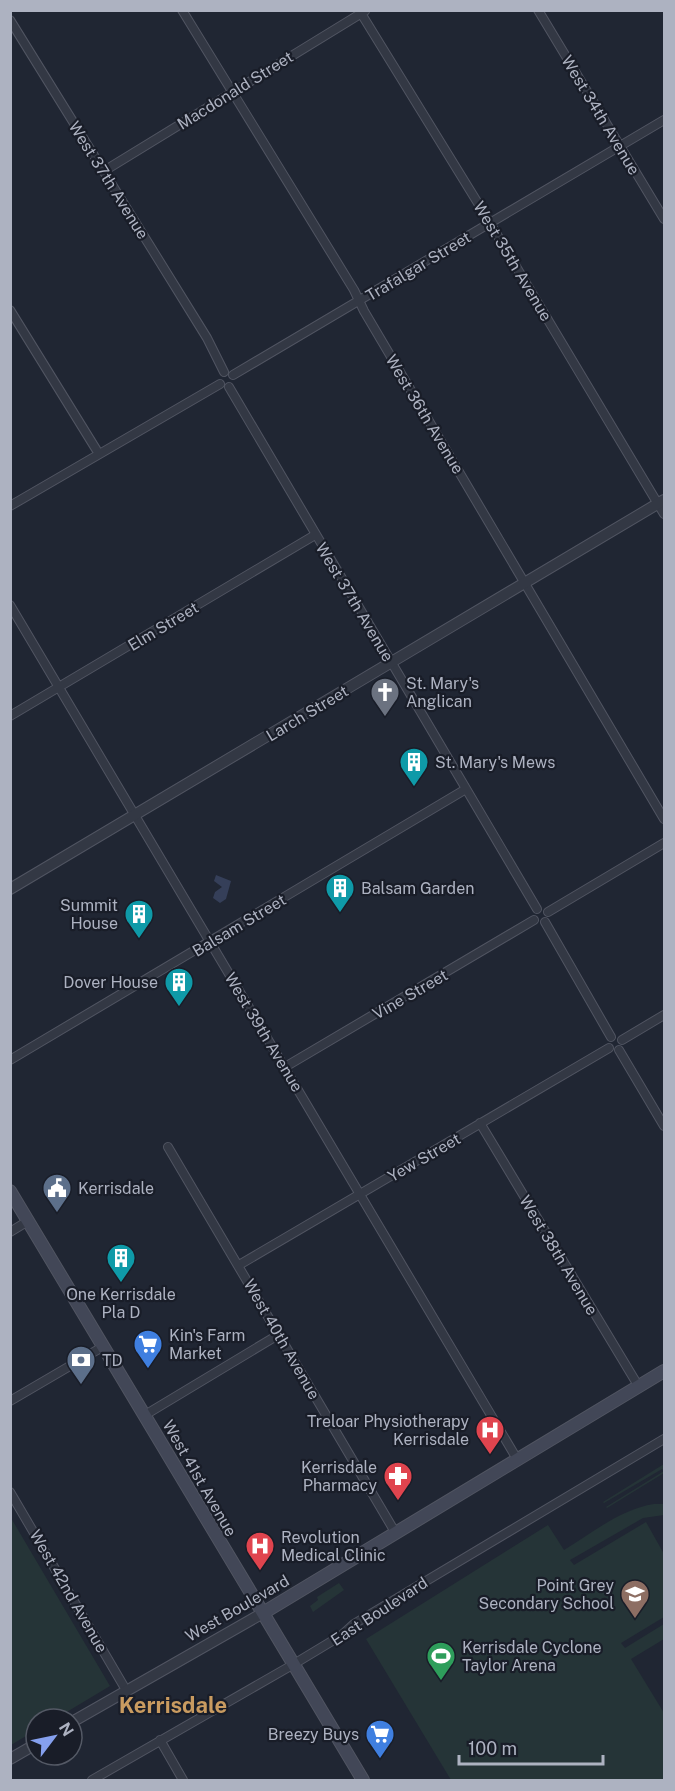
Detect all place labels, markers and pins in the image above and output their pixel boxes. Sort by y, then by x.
place label: St. Mary's Anglican [406,674,479,711]
church icon: St. Mary's Anglican [369,676,401,718]
building icon: St. Mary's Mews [398,746,430,788]
place label: St. Mary's Mews [435,753,555,772]
building icon: Balsam Garden [324,872,356,914]
place label: Balsam Garden [361,879,474,898]
place label: Summit House [60,896,118,933]
building icon: Summit House [123,898,155,940]
building icon: Dover House [163,966,195,1008]
place label: Dover House [63,973,158,992]
public building icon: Kerrisdale [41,1172,73,1214]
place label: Kerrisdale [78,1179,154,1198]
building icon: One Kerrisdale Pla D [105,1242,137,1284]
place label: One Kerrisdale Pla D [66,1285,176,1322]
place label: Kin's Farm Market [169,1326,245,1363]
supermarket icon: Kin's Farm Market [132,1328,164,1370]
bank icon: TD [65,1344,97,1386]
place label: TD [102,1351,123,1370]
place label: Treloar Physiotherapy Kerrisdale [307,1412,469,1449]
hospital icon: Treloar Physiotherapy Kerrisdale [474,1414,506,1456]
place label: Kerrisdale Pharmacy [301,1458,377,1495]
pharmacy icon: Kerrisdale Pharmacy [382,1460,414,1502]
place label: Revolution Medical Clinic [281,1528,386,1565]
hospital icon: Revolution Medical Clinic [244,1530,276,1572]
place label: Point Grey Secondary School [479,1576,614,1613]
school or university icon: Point Grey Secondary School [619,1578,651,1620]
place label: Kerrisdale Cyclone Taylor Arena [462,1638,602,1675]
sports icon: Kerrisdale Cyclone Taylor Arena [425,1640,457,1682]
supermarket icon: Breezy Buys [364,1718,396,1760]
place label: Breezy Buys [268,1725,359,1744]

